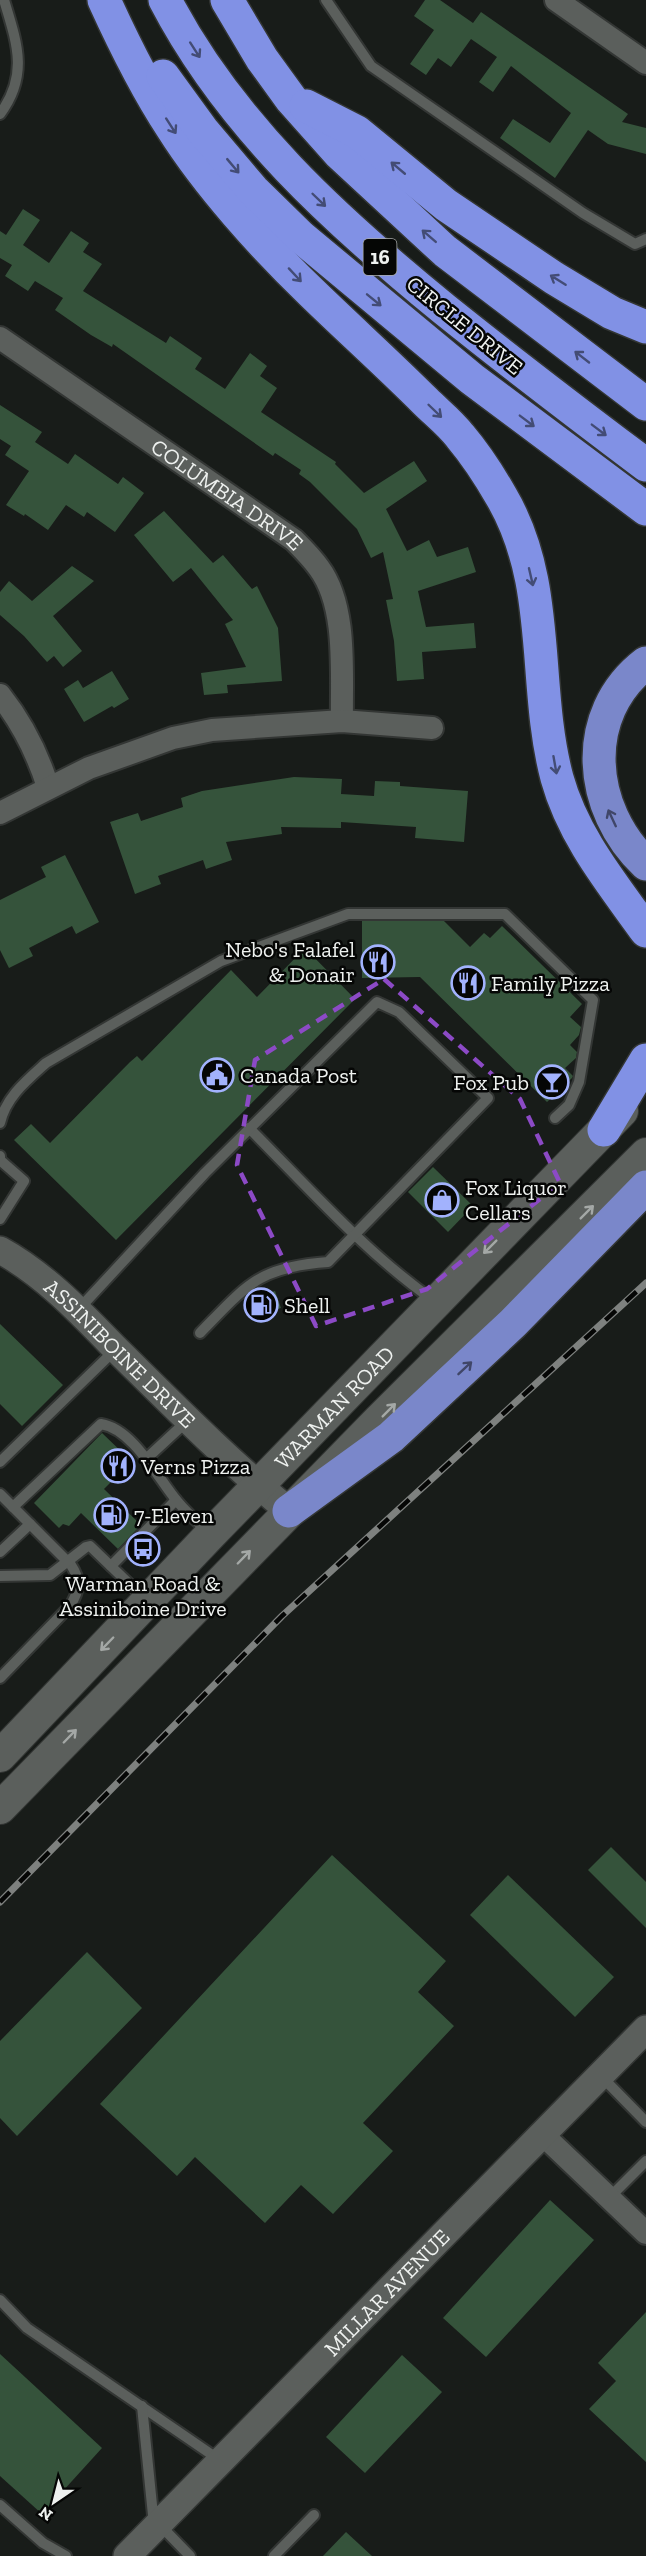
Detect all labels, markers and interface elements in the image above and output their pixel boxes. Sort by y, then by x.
one-way arrow [189,41,201,58]
one-way arrow [164,117,177,134]
one-way arrow [226,158,239,174]
one-way arrow [390,161,406,174]
one-way arrow [311,193,326,207]
one-way arrow [422,229,437,243]
road number: 16 [364,239,397,275]
one-way arrow [288,268,302,283]
street label: CIRCLE DRIVE [401,270,528,381]
one-way arrow [550,274,566,286]
one-way arrow [366,293,382,306]
one-way arrow [574,350,590,363]
one-way arrow [428,404,443,418]
one-way arrow [519,414,535,427]
one-way arrow [591,424,607,436]
street label: COLUMBIA DRIVE [146,433,309,556]
one-way arrow [526,567,538,586]
one-way arrow [550,755,561,775]
one-way arrow [605,809,617,827]
place label: Nebo's Falafel & Donair [225,936,355,988]
restaurant icon: Nebo's Falafel & Donair [360,944,396,980]
restaurant icon: Family Pizza [450,965,486,1001]
place label: Family Pizza [491,970,610,997]
public building icon: Canada Post [199,1057,235,1093]
place label: Canada Post [240,1062,358,1089]
bar icon: Fox Pub [534,1064,570,1100]
place label: Fox Pub [453,1069,529,1096]
place label: Fox Liquor Cellars [465,1174,567,1226]
shop icon: Fox Liquor Cellars [424,1182,460,1218]
one-way arrow [579,1205,594,1220]
one-way arrow [482,1239,497,1254]
street label: ASSINIBOINE DRIVE [39,1273,201,1434]
fuel station icon: Shell [243,1287,279,1323]
place label: Shell [284,1292,330,1319]
street label: WARMAN ROAD [269,1341,400,1475]
one-way arrow [457,1361,472,1375]
one-way arrow [382,1402,397,1417]
restaurant icon: Verns Pizza [100,1448,136,1484]
place label: Verns Pizza [140,1453,251,1480]
fuel station icon: 7-Eleven [93,1497,129,1533]
place label: 7-Eleven [134,1502,214,1529]
bus stop icon: Warman Road & Assiniboine Drive [125,1531,161,1567]
one-way arrow [237,1550,252,1565]
place label: Warman Road & Assiniboine Drive [59,1570,227,1622]
one-way arrow [99,1636,114,1651]
one-way arrow [63,1728,77,1743]
street label: MILLAR AVENUE [319,2224,455,2362]
north arrow [24,2472,84,2532]
text: N [35,2503,56,2525]

